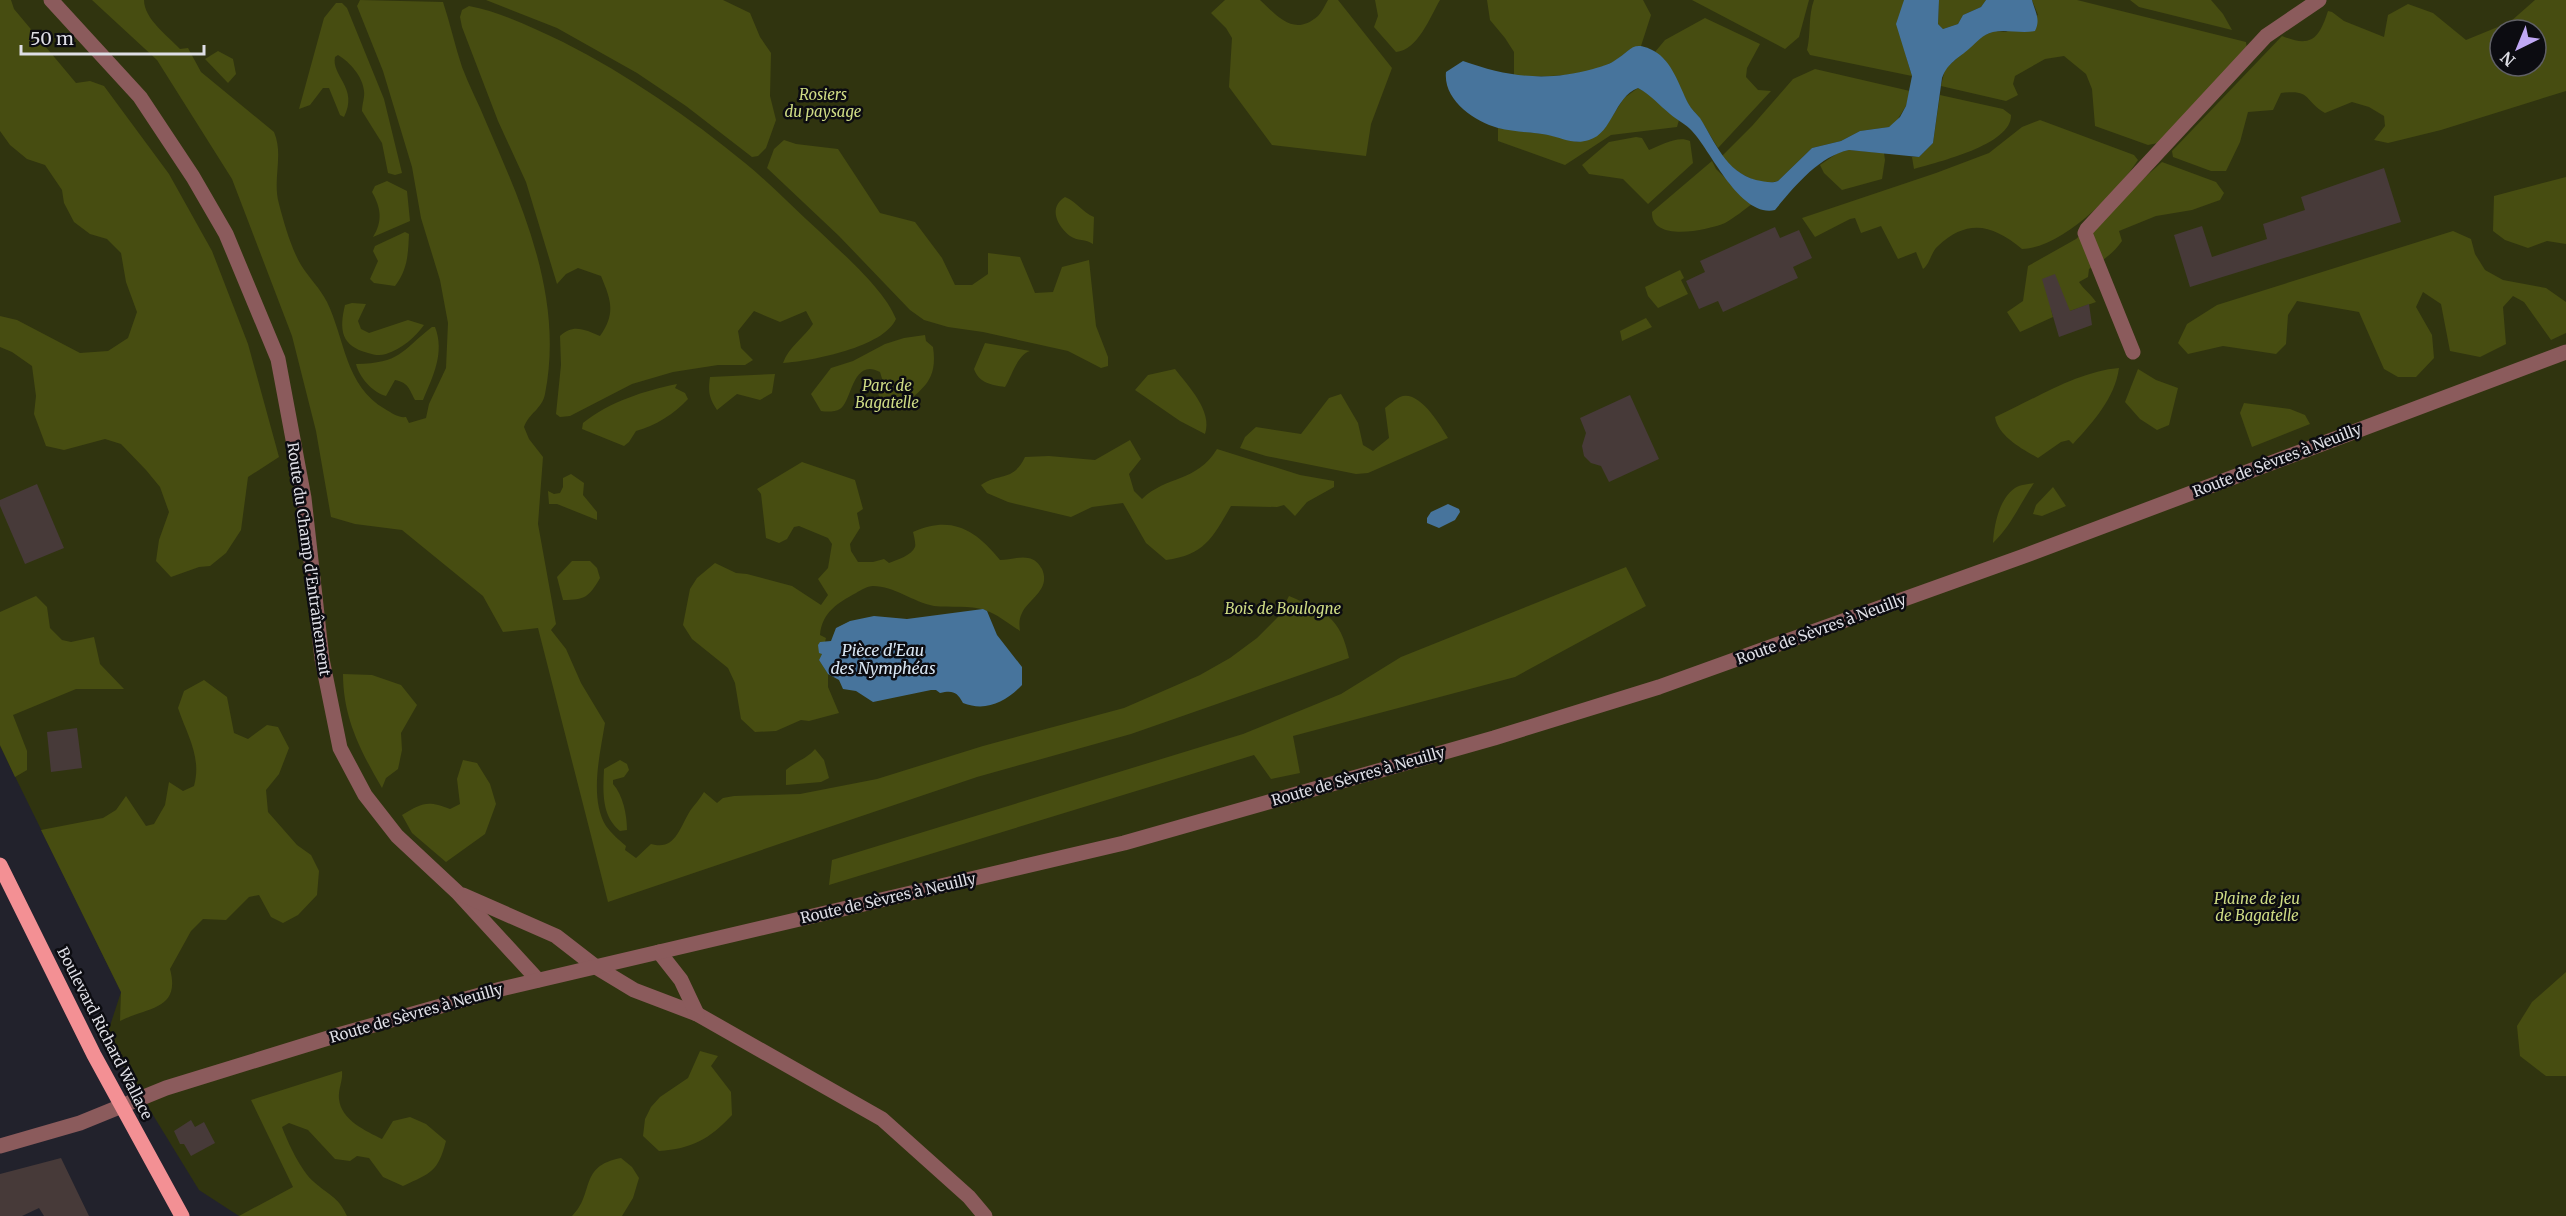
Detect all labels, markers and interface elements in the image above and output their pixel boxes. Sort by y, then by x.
scale bar [21,18,204,56]
north arrow [2488,18,2548,78]
text: 50 m [30,27,74,50]
text: N [2496,47,2519,71]
park label: Rosiers du paysage [785,85,862,121]
park label: Parc de Bagatelle [855,376,919,412]
street label: Route de Sèvres à Neuilly [2190,419,2364,501]
street label: Route du Champ d'Entraînement [283,441,335,677]
street label: Route de Sèvres à Neuilly [1733,589,1909,669]
park label: Bois de Boulogne [1225,599,1341,618]
water label: Pièce d'Eau des Nymphéas [830,640,936,678]
street label: Route de Sèvres à Neuilly [1269,742,1447,810]
street label: Route de Sèvres à Neuilly [798,868,978,927]
park label: Plaine de jeu de Bagatelle [2214,889,2300,925]
street label: Boulevard Richard Wallace [53,944,157,1123]
street label: Route de Sèvres à Neuilly [327,979,505,1047]

